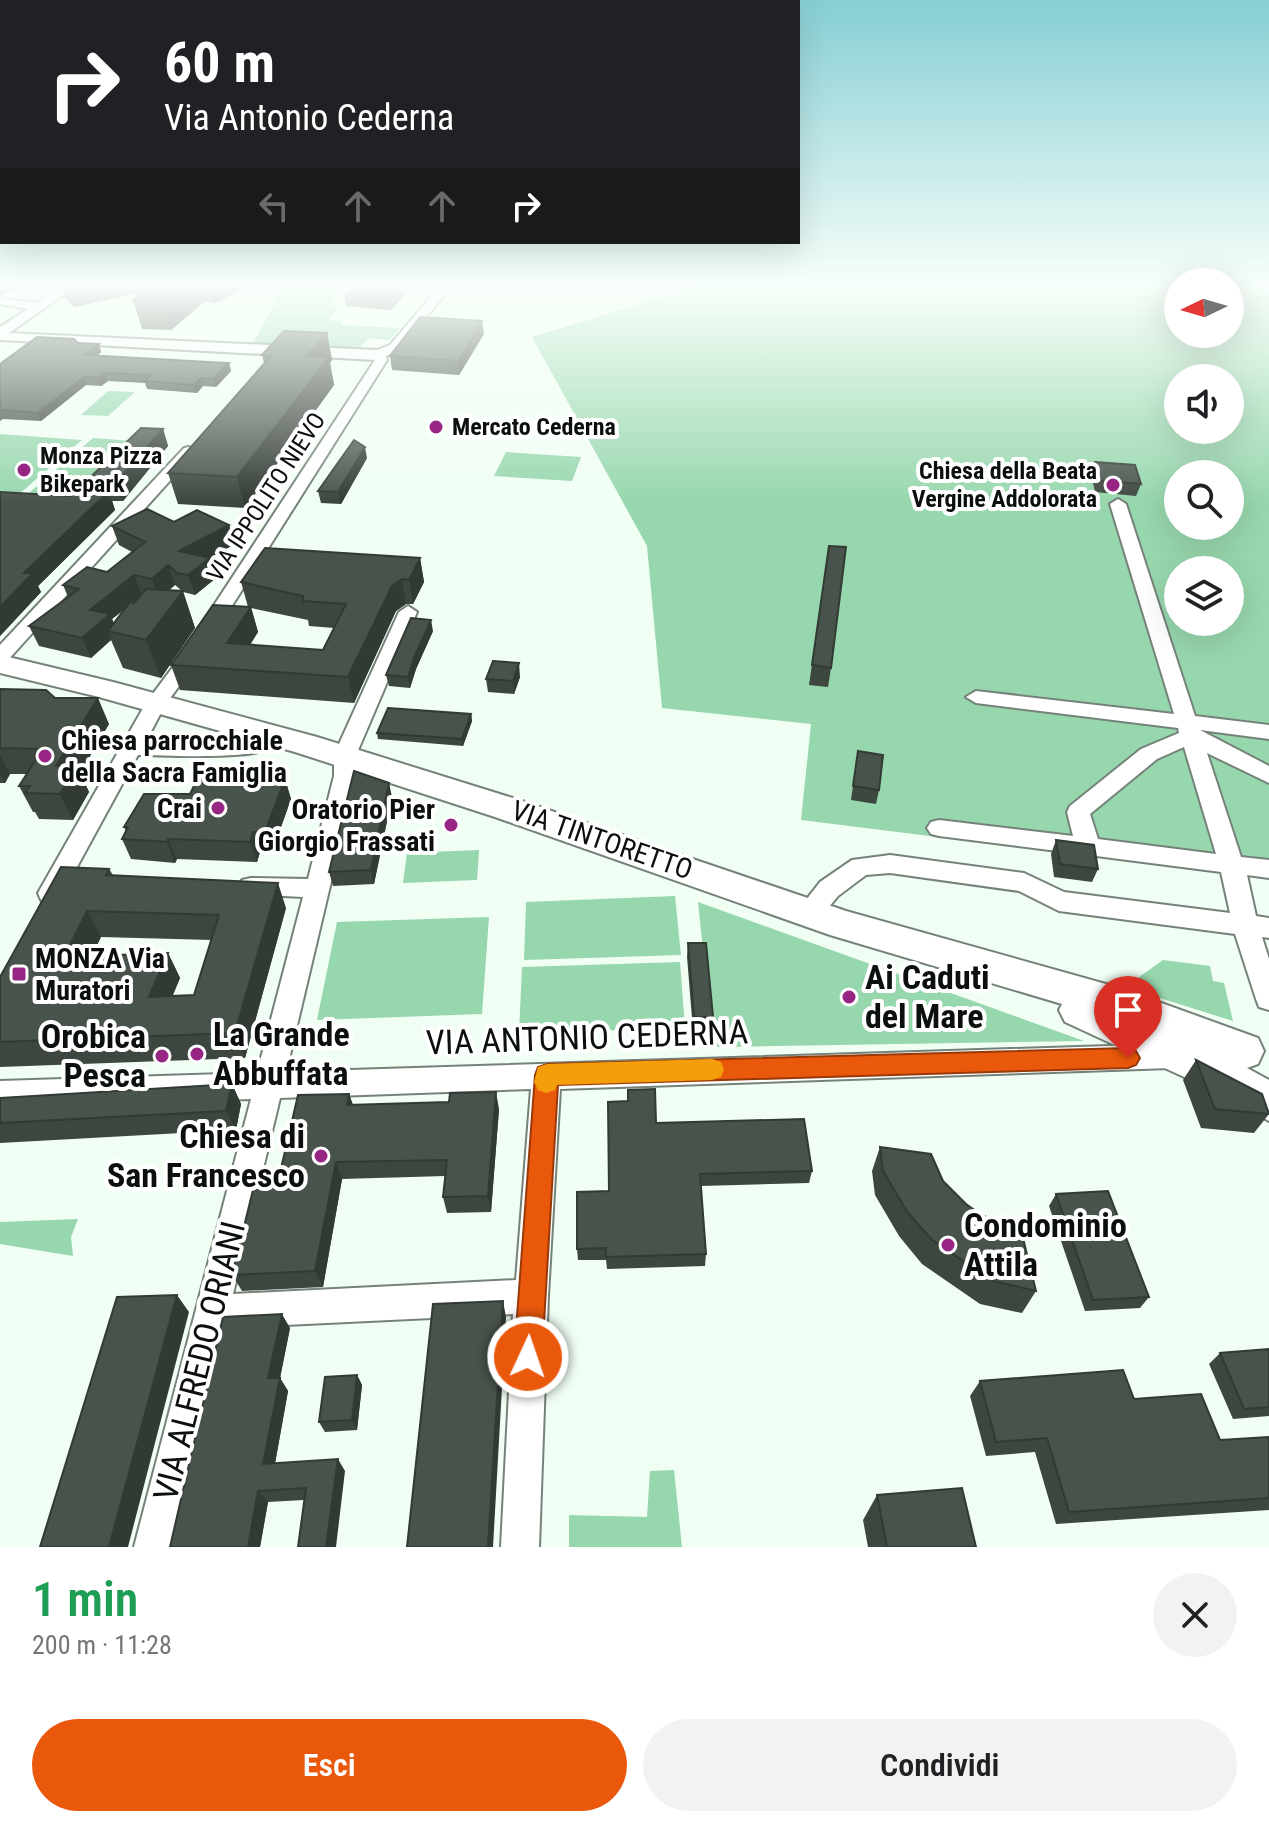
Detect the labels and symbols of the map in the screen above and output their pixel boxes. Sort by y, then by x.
north arrow [1164,268,1244,348]
street label: VIA IPPOLITO NIEVO [201,407,331,587]
place label: Mercato Cederna [452,413,616,441]
marker: Mercato Cederna [427,418,445,436]
place label: Monza Pizza Bikepark [40,442,162,498]
place label: Chiesa della Beata Vergine Addolorata [912,457,1097,513]
marker: Monza Pizza Bikepark [15,461,33,479]
marker: Chiesa della Beata Vergine Addolorata [1104,476,1122,494]
place label: Chiesa parrocchiale della Sacra Famiglia [61,724,287,789]
marker: Chiesa parrocchiale della Sacra Famiglia [36,747,54,765]
place label: Crai [157,792,202,825]
place label: Oratorio Pier Giorgio Frassati [258,793,435,858]
street label: VIA TINTORETTO [507,794,697,886]
marker: Crai [209,799,227,817]
marker: Oratorio Pier Giorgio Frassati [442,816,460,834]
place label: MONZA Via Muratori [35,942,165,1007]
place label: Ai Caduti del Mare [865,957,990,1036]
marker: MONZA Via Muratori [10,965,28,983]
pin [1094,976,1162,1058]
marker: Ai Caduti del Mare [840,988,858,1006]
street label: VIA ANTONIO CEDERNA [425,1011,749,1063]
place label: La Grande Abbuffata [213,1014,350,1093]
place label: Orobica Pesca [41,1016,146,1095]
marker: La Grande Abbuffata [188,1045,206,1063]
marker: Orobica Pesca [153,1047,171,1065]
place label: Chiesa di San Francesco [107,1116,305,1195]
marker: Chiesa di San Francesco [312,1147,330,1165]
place label: Condominio Attila [964,1205,1127,1284]
street label: VIA ALFREDO ORIANI [145,1217,253,1505]
marker: Condominio Attila [939,1236,957,1254]
position arrow [486,1315,570,1399]

